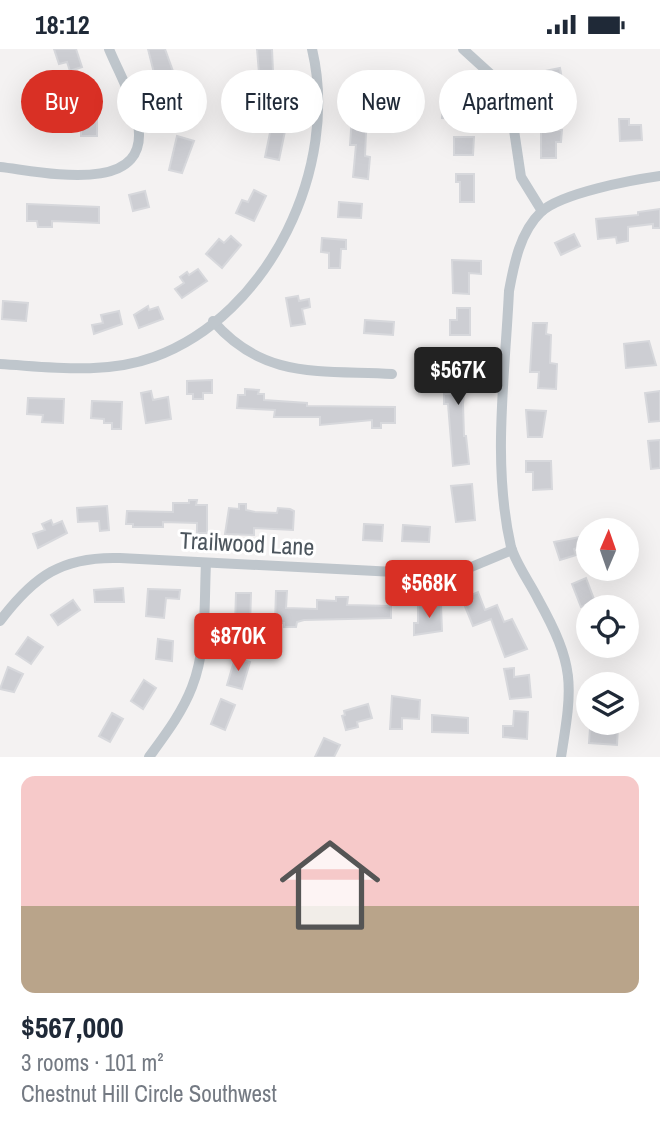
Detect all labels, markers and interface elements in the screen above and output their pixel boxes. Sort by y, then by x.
text: 18:12 [35,7,90,42]
chip: Buy [21,70,103,133]
chip: Rent [117,70,207,133]
chip: Filters [221,70,323,133]
chip: New [337,70,425,133]
chip: Apartment [439,70,577,133]
pin: $567K [409,347,507,407]
text: $567K [430,354,486,385]
north arrow [576,518,639,581]
map controls [576,518,639,735]
street label: Trailwood Lane [179,523,315,563]
pin: $568K [380,561,478,620]
text: $568K [401,567,457,598]
button: locate [576,595,639,658]
pin: $870K [189,613,287,673]
text: $870K [210,620,266,651]
button: layers [576,672,639,735]
icon: home [267,822,393,948]
text: $567,000 [21,1007,124,1047]
text: 3 rooms · 101 m² [21,1047,164,1078]
text: Chestnut Hill Circle Southwest [21,1078,277,1109]

